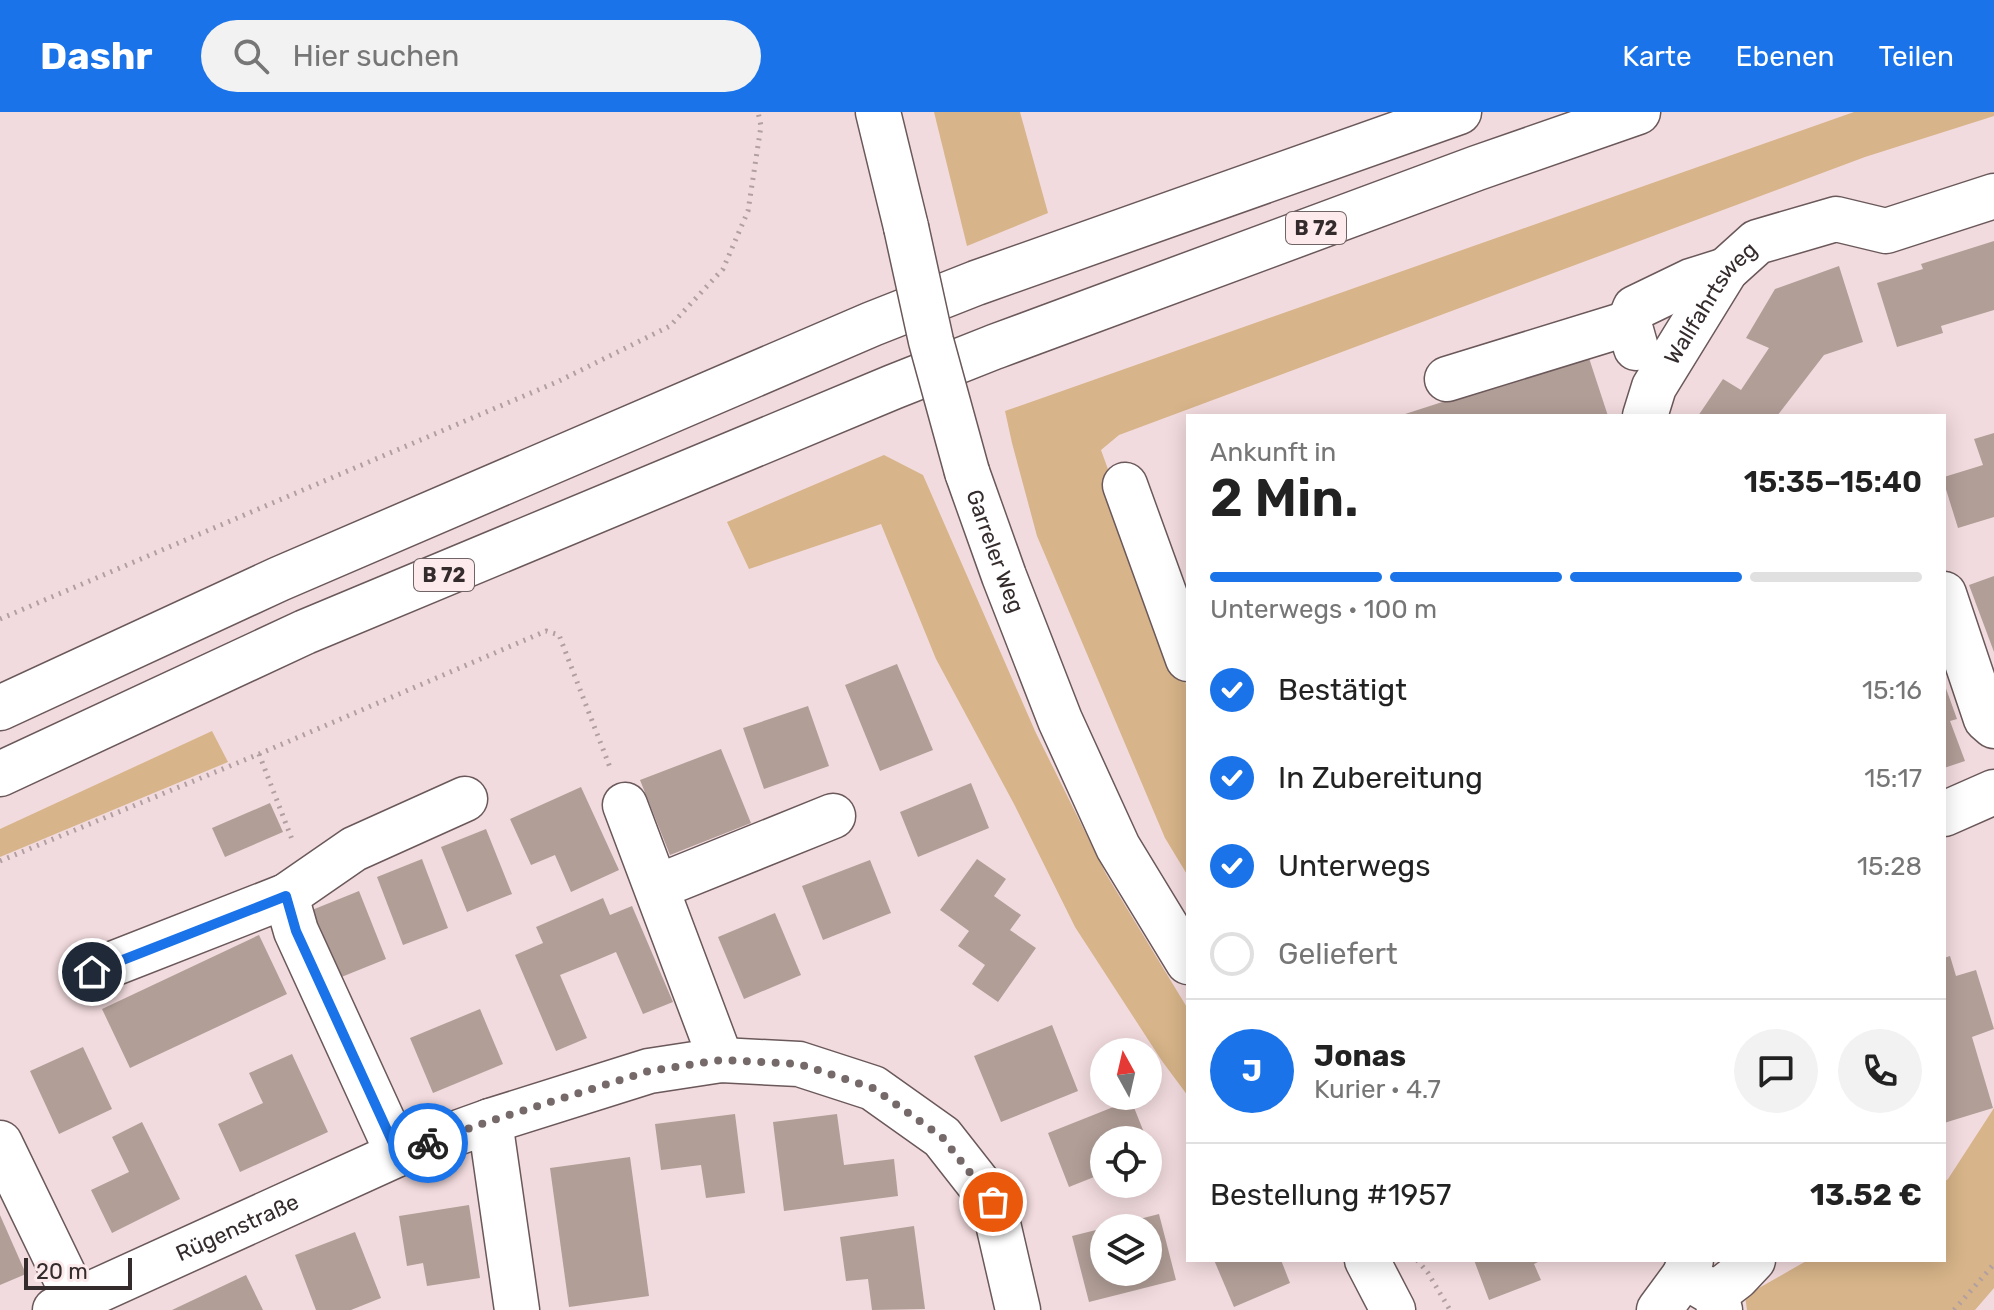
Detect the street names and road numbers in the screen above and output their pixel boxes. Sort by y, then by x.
road number: B 72 [1286,212,1346,244]
street label: Wallfahrtsweg [1658,235,1762,369]
street label: Garreler Weg [961,486,1030,617]
road number: B 72 [414,559,474,591]
street label: Rügenstraße [171,1188,303,1267]

